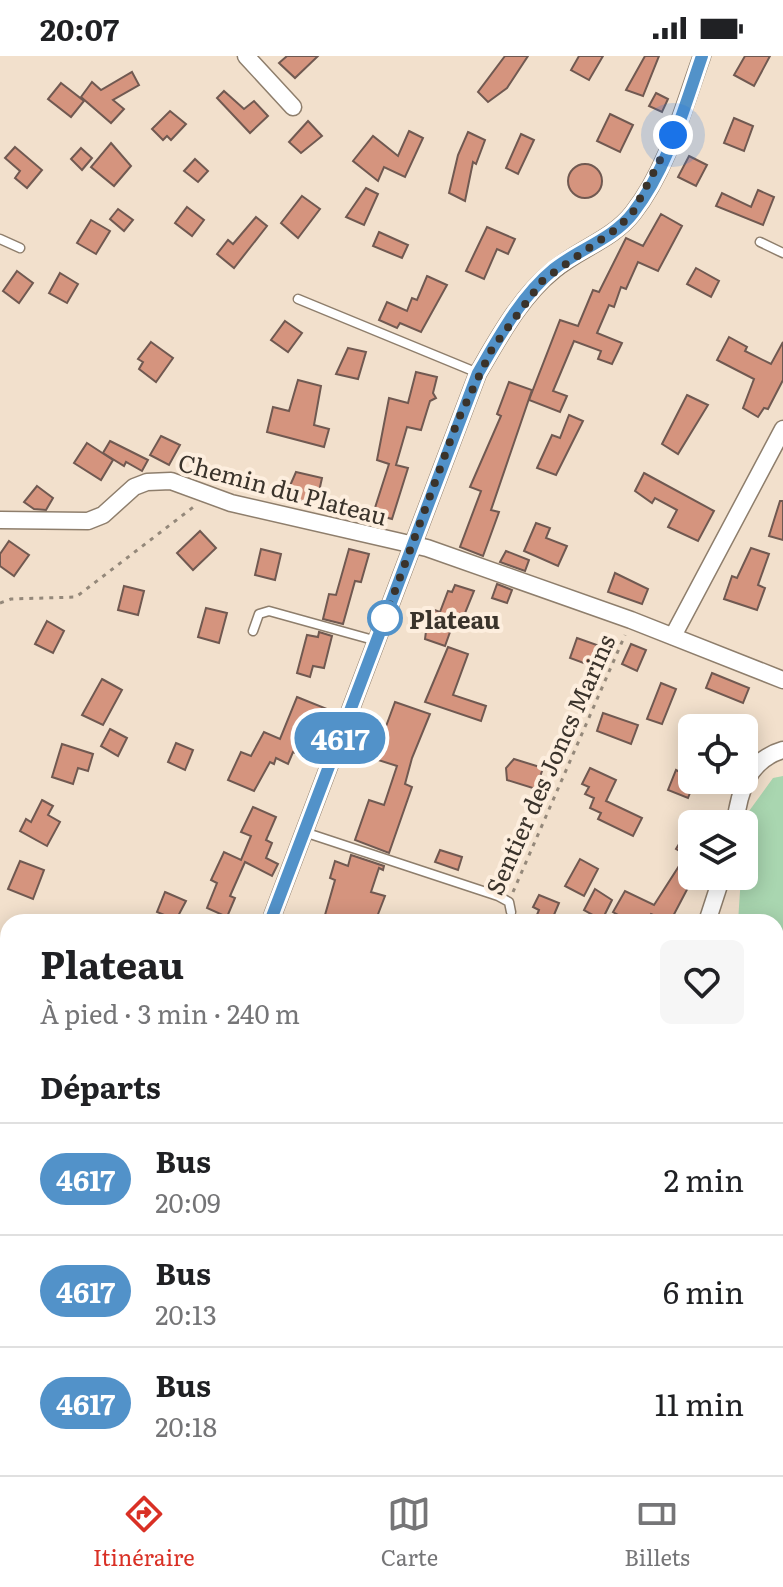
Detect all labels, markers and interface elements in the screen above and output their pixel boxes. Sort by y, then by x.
text: 20:07 [40,6,119,50]
your location [653,115,693,155]
street label: Chemin du Plateau [175,443,391,533]
marker: Plateau [368,601,402,635]
place label: Plateau [409,601,500,636]
street label: Sentier des Joncs Marins [476,628,622,900]
line badge: 4617 [284,712,396,764]
map controls [678,714,758,890]
button: locate [678,714,758,794]
text: 4617 [310,717,370,759]
button: layers [678,810,758,890]
text: Plateau [40,934,184,991]
button: heart [660,940,744,1024]
text: À pied · 3 min · 240 m [40,993,300,1032]
text: Départs [40,1064,161,1108]
text: Bus [155,1138,211,1182]
text: 2 min [664,1157,744,1201]
text: 4617 [56,1158,115,1200]
text: 20:09 [155,1182,221,1221]
text: Bus [155,1250,211,1294]
text: 6 min [663,1269,744,1313]
text: 4617 [56,1270,115,1312]
text: 20:13 [155,1294,217,1333]
text: Bus [155,1362,211,1406]
text: 11 min [655,1381,744,1425]
text: 4617 [56,1382,115,1424]
text: 20:18 [155,1406,217,1445]
tab: Itinéraire [93,1492,195,1573]
tab: Carte [381,1492,438,1573]
tab: Billets [624,1492,690,1573]

